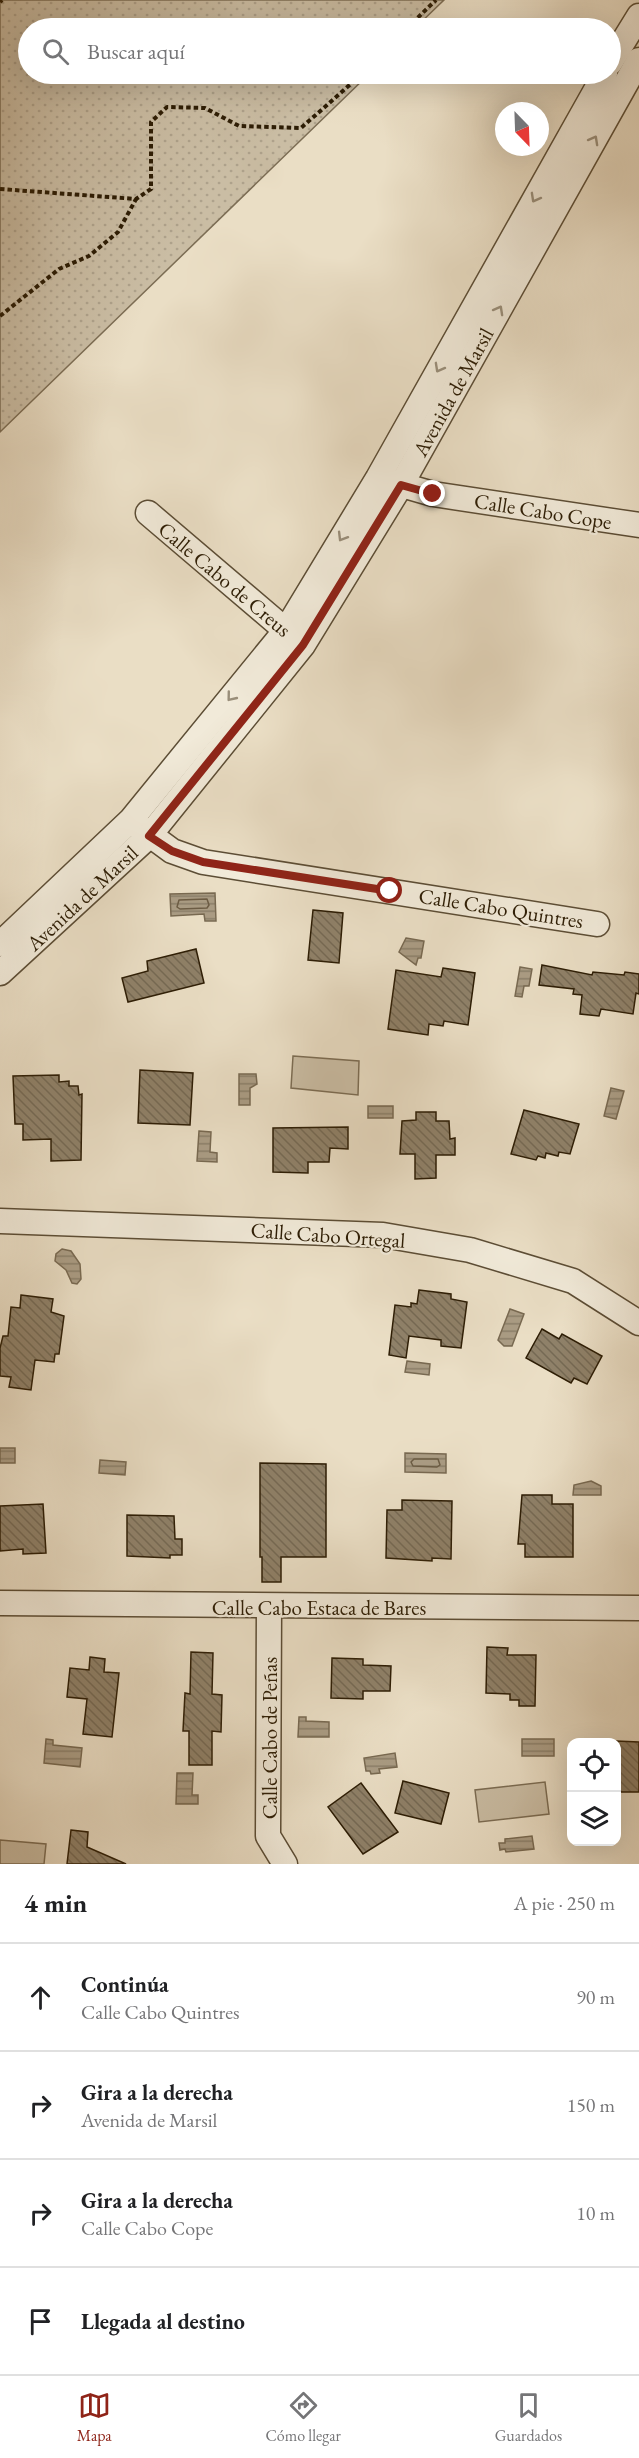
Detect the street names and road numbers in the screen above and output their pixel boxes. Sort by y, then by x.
street label: Avenida de Marsil [406,323,500,462]
street label: Calle Cabo Cope [472,487,614,535]
street label: Calle Cabo de Creus [153,515,297,643]
street label: Avenida de Marsil [20,839,144,957]
street label: Calle Cabo Quintres [417,882,585,935]
street label: Calle Cabo Ortegal [250,1216,406,1254]
street label: Calle Cabo Estaca de Bares [212,1594,427,1621]
street label: Calle Cabo de Peñas [256,1657,283,1819]

